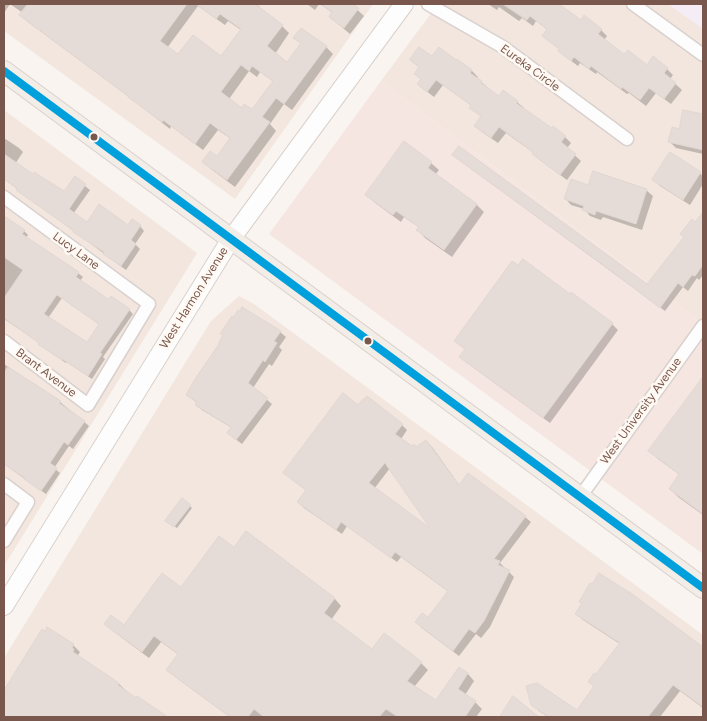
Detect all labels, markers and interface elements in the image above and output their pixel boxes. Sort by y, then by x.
street label: Eureka Circle [497,41,563,95]
unlabelled marker [89,132,99,142]
street label: Lucy Lane [50,229,102,273]
street label: West Harmon Avenue [157,244,231,352]
unlabelled marker [363,336,373,346]
street label: Brant Avenue [13,345,79,401]
street label: West University Avenue [598,355,684,467]

